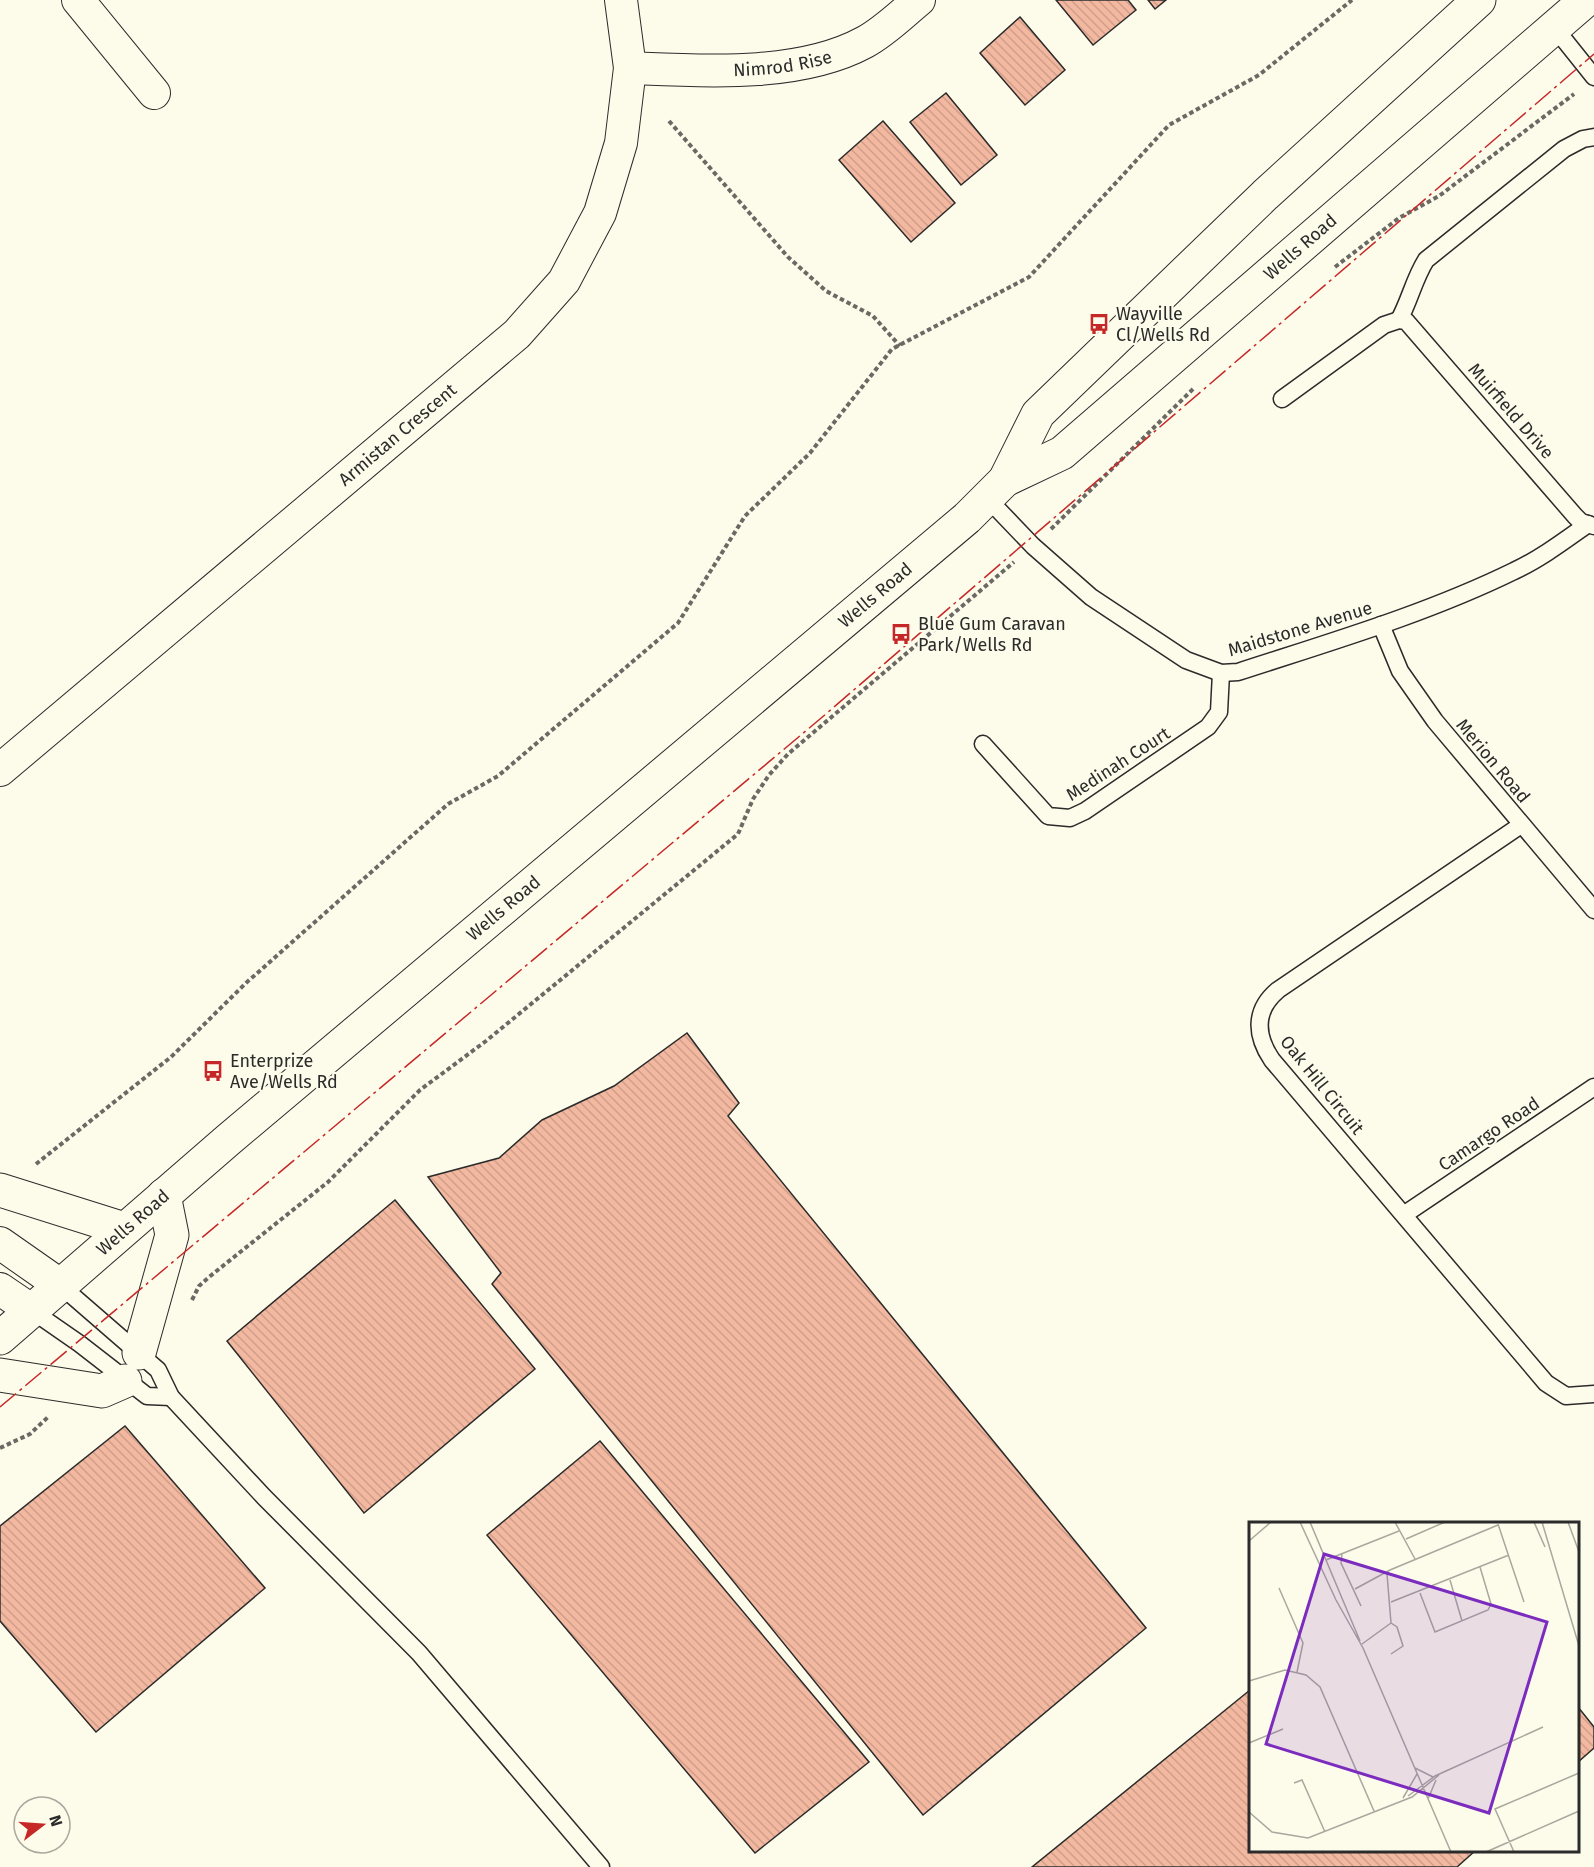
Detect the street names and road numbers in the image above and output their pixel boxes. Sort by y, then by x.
street label: Nimrod Rise [733,46,834,81]
street label: Wells Road [1259,209,1341,285]
street label: Muirfield Drive [1463,359,1559,463]
street label: Armistan Crescent [334,379,461,491]
street label: Wells Road [834,558,917,633]
street label: Maidstone Avenue [1225,597,1375,661]
street label: Merion Road [1451,714,1535,808]
street label: Medinah Court [1062,722,1175,806]
street label: Wells Road [462,871,545,945]
street label: Oak Hill Circuit [1275,1031,1369,1139]
street label: Camargo Road [1434,1092,1544,1176]
street label: Wells Road [92,1185,174,1260]

